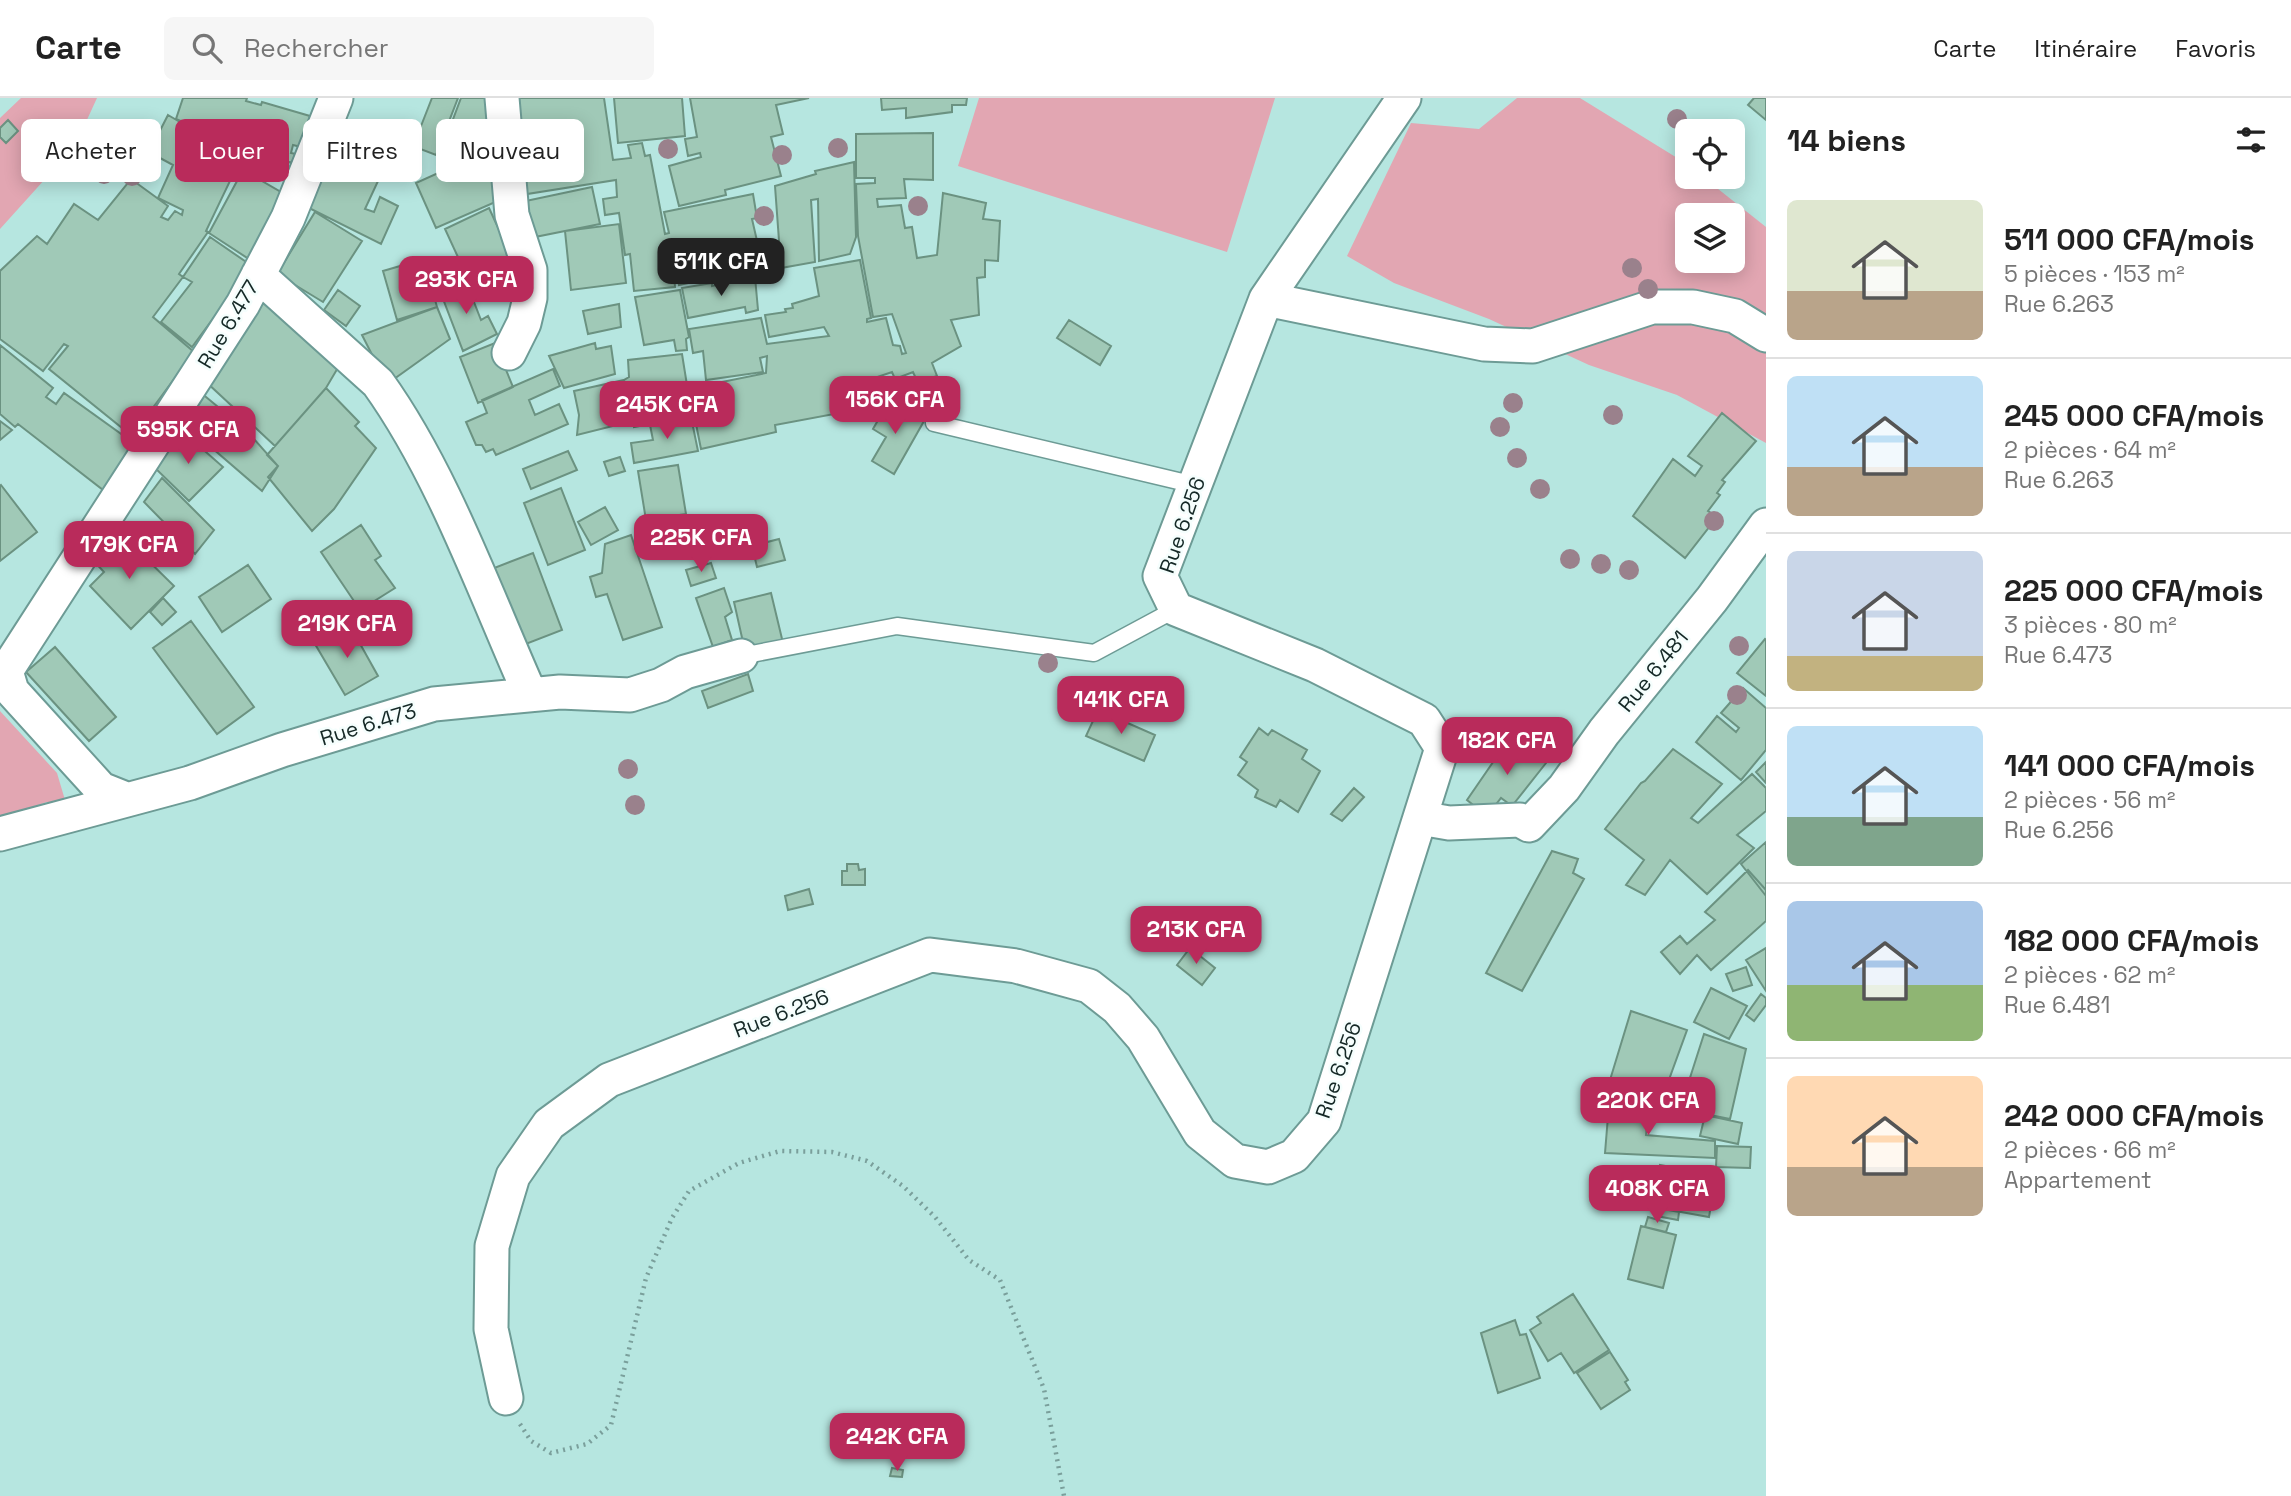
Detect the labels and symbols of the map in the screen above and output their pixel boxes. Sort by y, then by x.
pin: 511K CFA [649,238,793,298]
pin: 293K CFA [394,256,538,316]
street label: Rue 6.477 [191,275,265,373]
pin: 156K CFA [823,376,967,436]
pin: 245K CFA [595,382,739,441]
pin: 595K CFA [116,406,260,466]
street label: Rue 6.256 [1153,473,1211,577]
pin: 225K CFA [629,514,773,574]
pin: 179K CFA [57,522,201,581]
pin: 219K CFA [275,601,419,660]
street label: Rue 6.481 [1612,625,1694,717]
pin: 141K CFA [1049,676,1193,736]
street label: Rue 6.473 [317,697,419,751]
pin: 182K CFA [1435,718,1579,777]
pin: 213K CFA [1124,906,1268,966]
street label: Rue 6.256 [729,982,833,1044]
street label: Rue 6.256 [1309,1018,1367,1122]
pin: 220K CFA [1576,1077,1720,1137]
pin: 408K CFA [1585,1166,1729,1225]
pin: 242K CFA [825,1414,969,1473]

